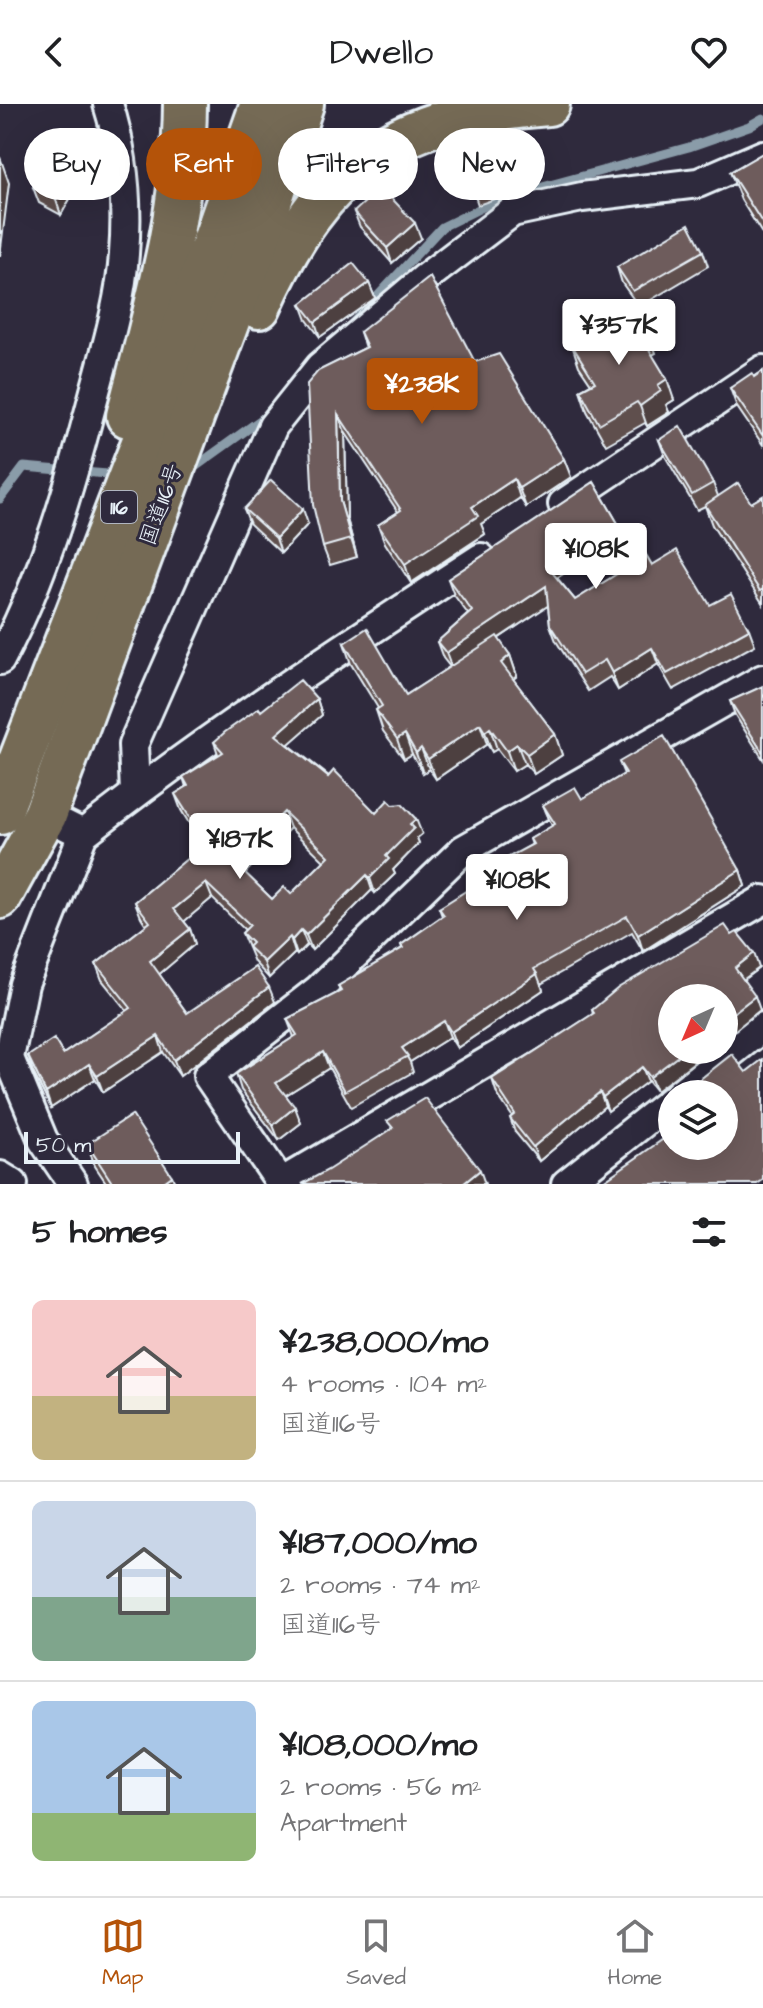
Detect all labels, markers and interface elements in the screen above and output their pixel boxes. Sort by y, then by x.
text: Dwello [330,27,433,78]
icon: back [32,30,76,74]
icon: heart [687,30,731,74]
chip: Buy [24,128,130,200]
chip: Rent [146,128,262,200]
chip: Filters [278,128,418,200]
chip: New [434,128,545,200]
pin: ¥357K [563,299,675,367]
text: ¥357K [580,307,658,343]
pin: ¥238K [366,358,478,426]
text: ¥238K [385,366,459,402]
street label: 国道116号 [132,459,191,550]
road number: 116 [101,491,137,523]
pin: ¥108K [540,523,652,591]
text: ¥108K [563,531,629,567]
pin: ¥187K [184,813,296,881]
text: ¥187K [207,821,273,857]
pin: ¥108K [461,854,573,922]
text: ¥108K [484,862,550,898]
north arrow [658,984,738,1064]
map controls [658,984,738,1160]
button: layers [658,1080,738,1160]
scale bar [24,1128,240,1164]
text: 50 m [36,1130,91,1161]
text: 5 homes [32,1208,168,1256]
icon: filters [687,1210,731,1254]
text: ¥238,000/mo [280,1318,488,1366]
icon: home [96,1332,192,1428]
text: 4 rooms · 104 m² [280,1366,487,1402]
text: 国道116号 [280,1406,381,1442]
text: ¥187,000/mo [280,1519,477,1567]
icon: home [96,1533,192,1629]
text: 2 rooms · 74 m² [280,1567,481,1603]
text: 国道116号 [280,1607,381,1643]
text: ¥108,000/mo [280,1721,477,1769]
icon: home [96,1733,192,1829]
text: 2 rooms · 56 m² [280,1769,482,1805]
text: Apartment [280,1805,407,1841]
tab: Map [101,1914,145,1993]
tab: Saved [346,1914,406,1993]
tab: Home [608,1914,662,1993]

